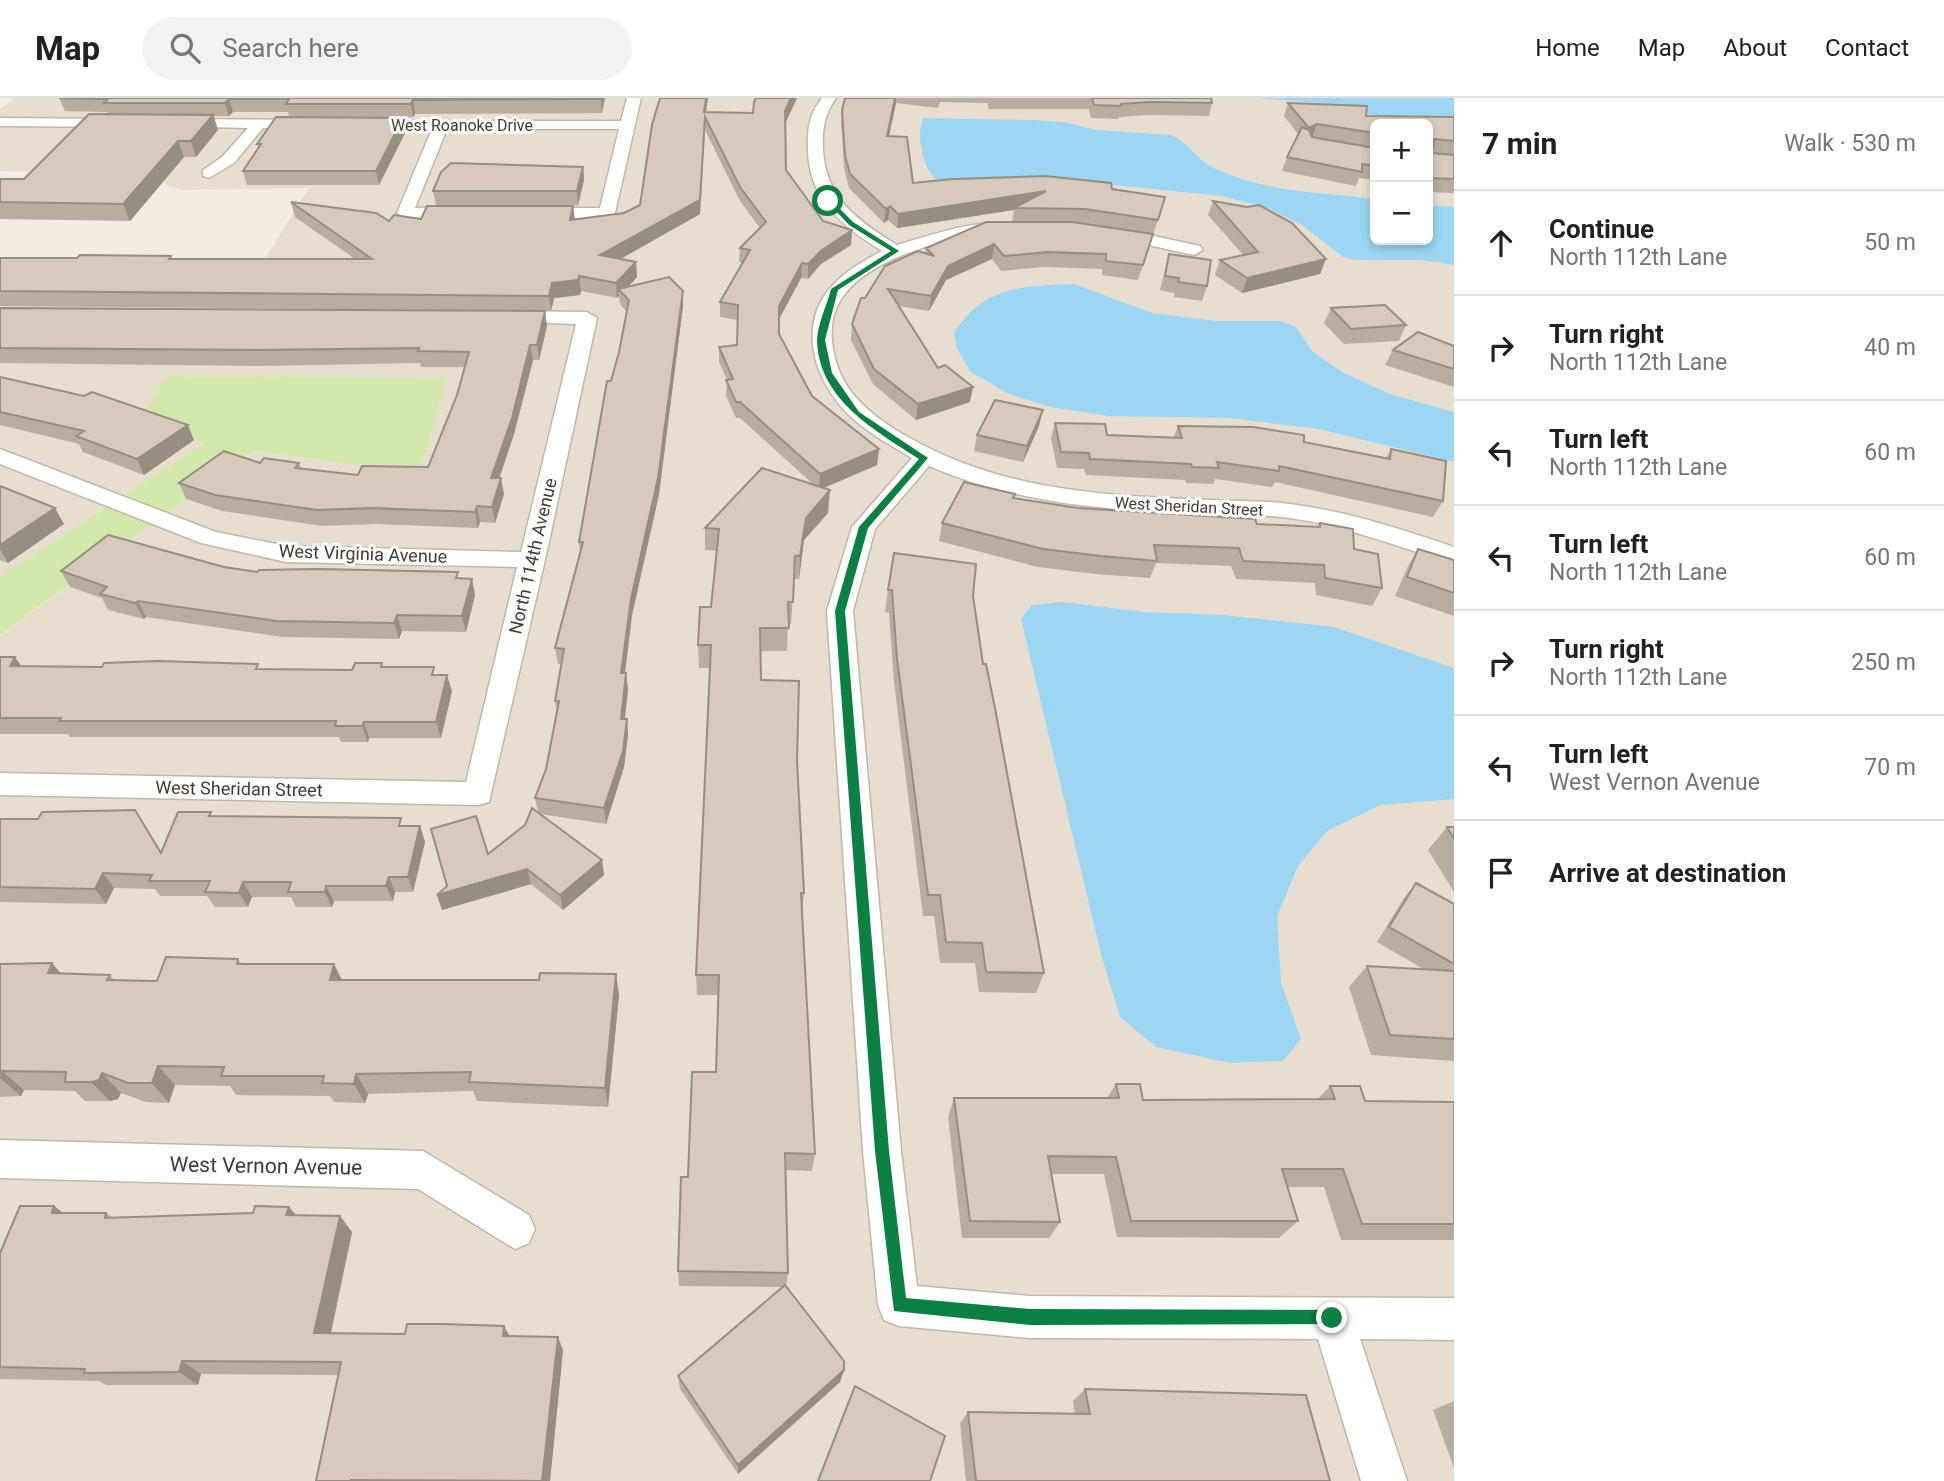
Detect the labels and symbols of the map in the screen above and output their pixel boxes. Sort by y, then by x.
street label: West Roanoke Drive [391,116,533,135]
route start [812,185,843,216]
street label: North 114th Avenue [504,476,561,636]
street label: West Sheridan Street [1114,493,1264,520]
street label: West Virginia Avenue [278,540,448,567]
street label: West Sheridan Street [155,777,323,800]
street label: West Vernon Avenue [170,1152,362,1180]
route end [1316,1302,1347,1333]

